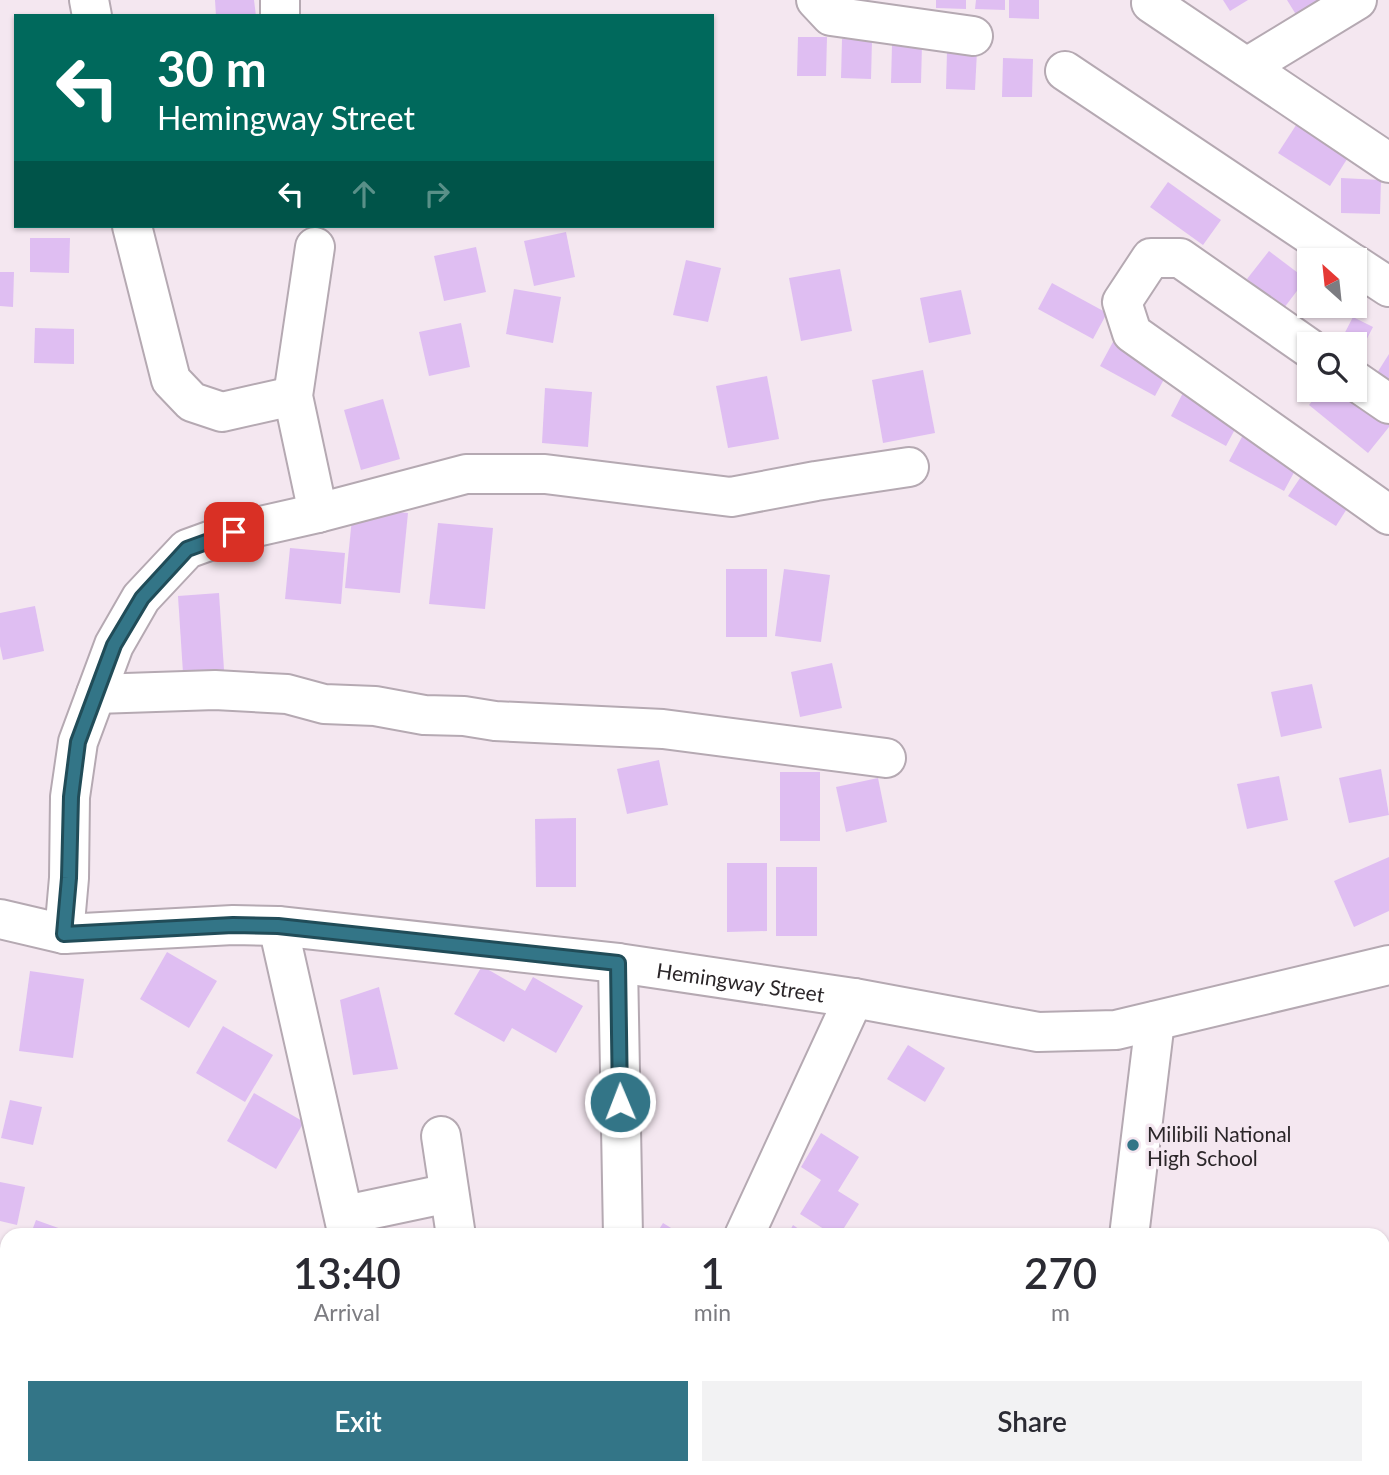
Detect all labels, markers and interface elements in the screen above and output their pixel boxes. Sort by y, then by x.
text: 30 m [157,39,267,97]
icon: left [42,42,133,133]
text: Hemingway Street [157,98,415,137]
icon: left [272,175,310,213]
icon: ahead [345,175,383,213]
icon: right [418,175,456,213]
north arrow [1297,248,1367,318]
map controls [1297,248,1367,402]
button: search [1297,332,1367,402]
pin [204,502,264,562]
icon: arrive [215,513,253,551]
street label: Hemingway Street [655,956,827,1006]
position arrow [583,1065,657,1139]
place label: Milibili National High School [1147,1121,1292,1170]
marker: Milibili National High School [1125,1137,1141,1153]
text: 13:40 [293,1248,401,1298]
text: 1 [700,1248,725,1298]
text: 270 [1024,1248,1097,1298]
text: Arrival [314,1298,380,1326]
text: min [694,1298,731,1326]
text: m [1051,1298,1070,1326]
button: Exit [28,1381,688,1461]
button: Share [702,1381,1362,1461]

